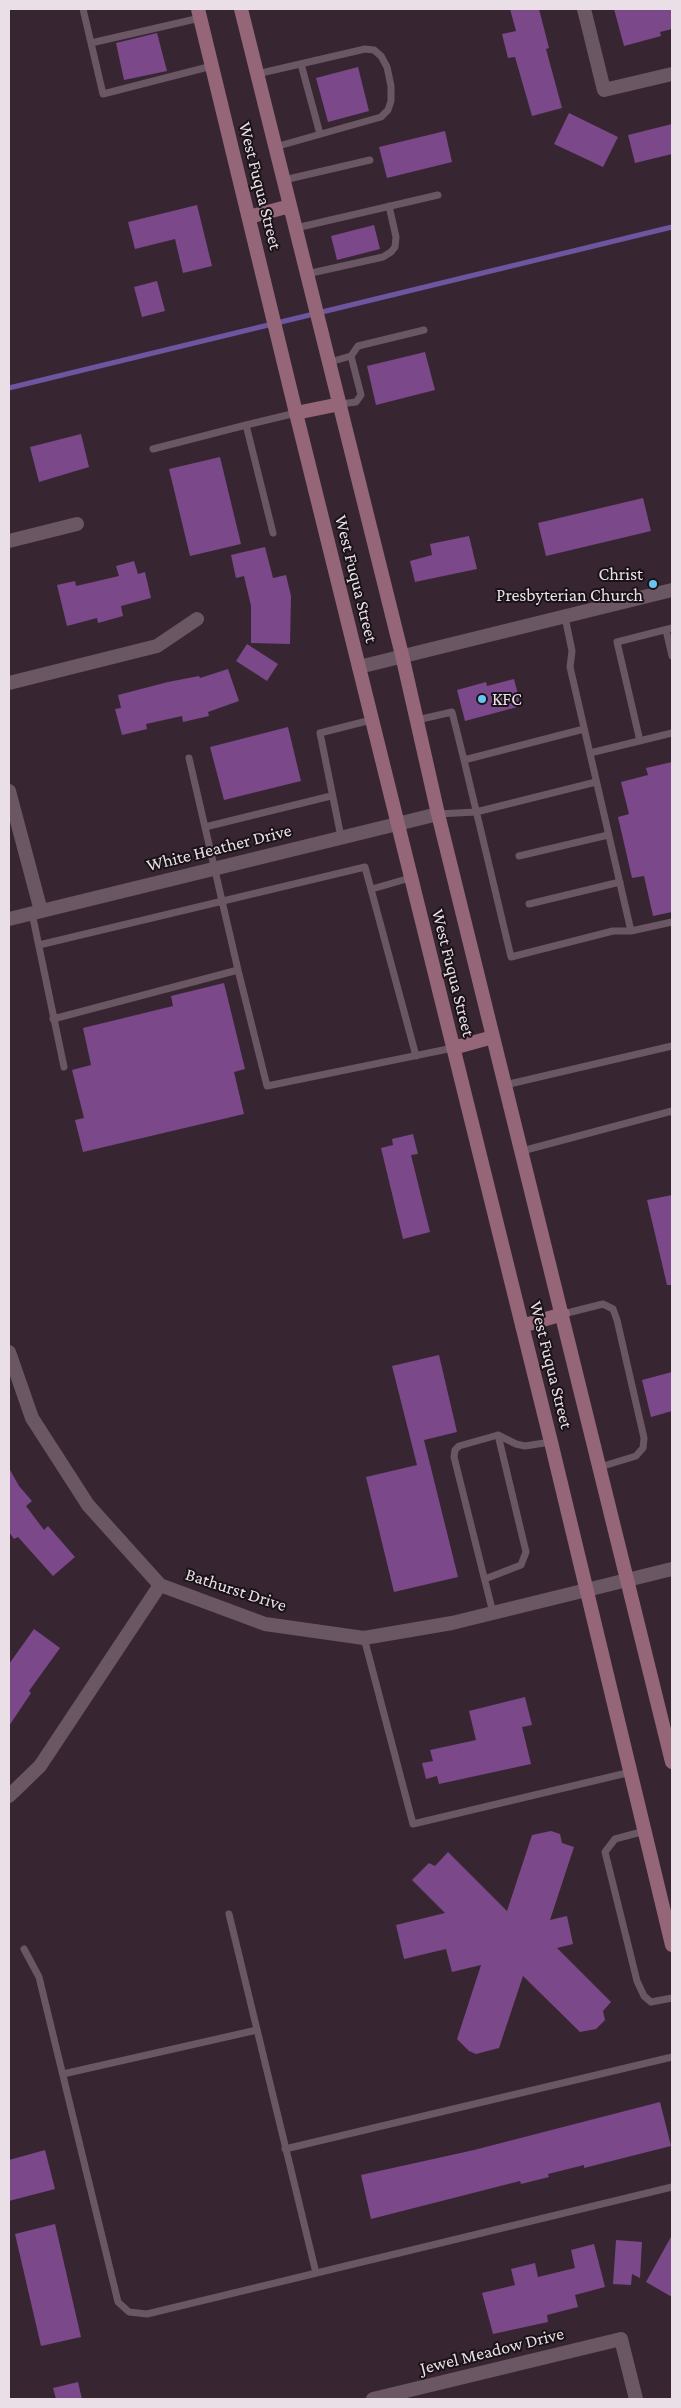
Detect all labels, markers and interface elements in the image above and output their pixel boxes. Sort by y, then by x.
street label: West Fuqua Street [234,120,286,252]
street label: West Fuqua Street [330,513,382,645]
place label: Christ Presbyterian Church [496,563,643,606]
marker: Christ Presbyterian Church [647,578,659,590]
place label: KFC [492,688,522,710]
marker: KFC [476,693,488,705]
street label: White Heather Drive [144,820,294,876]
street label: West Fuqua Street [427,907,479,1039]
street label: West Fuqua Street [525,1299,577,1431]
street label: Bathurst Drive [183,1563,289,1617]
street label: Jewel Meadow Drive [418,2323,566,2379]

